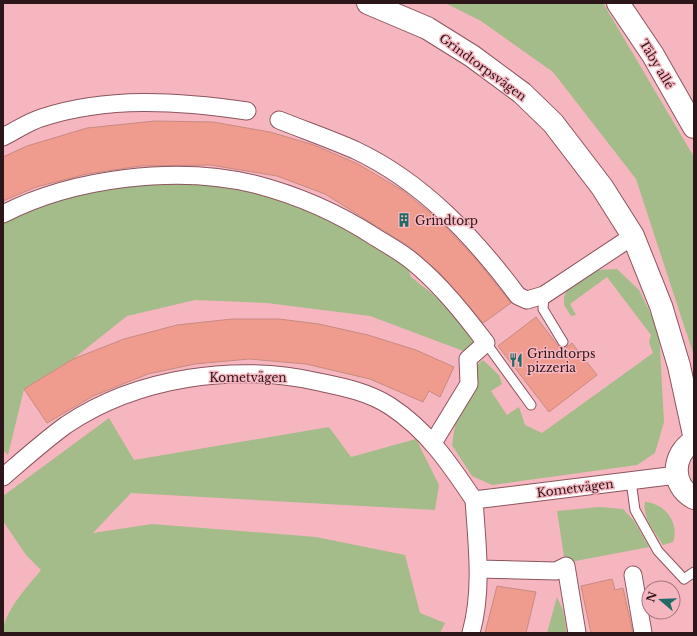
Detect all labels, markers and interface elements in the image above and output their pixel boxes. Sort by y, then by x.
street label: Grindtorpsvägen [436,30,530,104]
street label: Täby allé [636,37,678,91]
building icon: Grindtorp [396,212,412,228]
place label: Grindtorp [415,213,478,228]
place label: Grindtorps pizzeria [527,346,595,375]
restaurant icon: Grindtorps pizzeria [508,352,524,368]
street label: Kometvägen [209,370,287,385]
street label: Kometvägen [536,476,614,500]
north arrow [641,580,681,620]
text: N [643,589,660,604]

